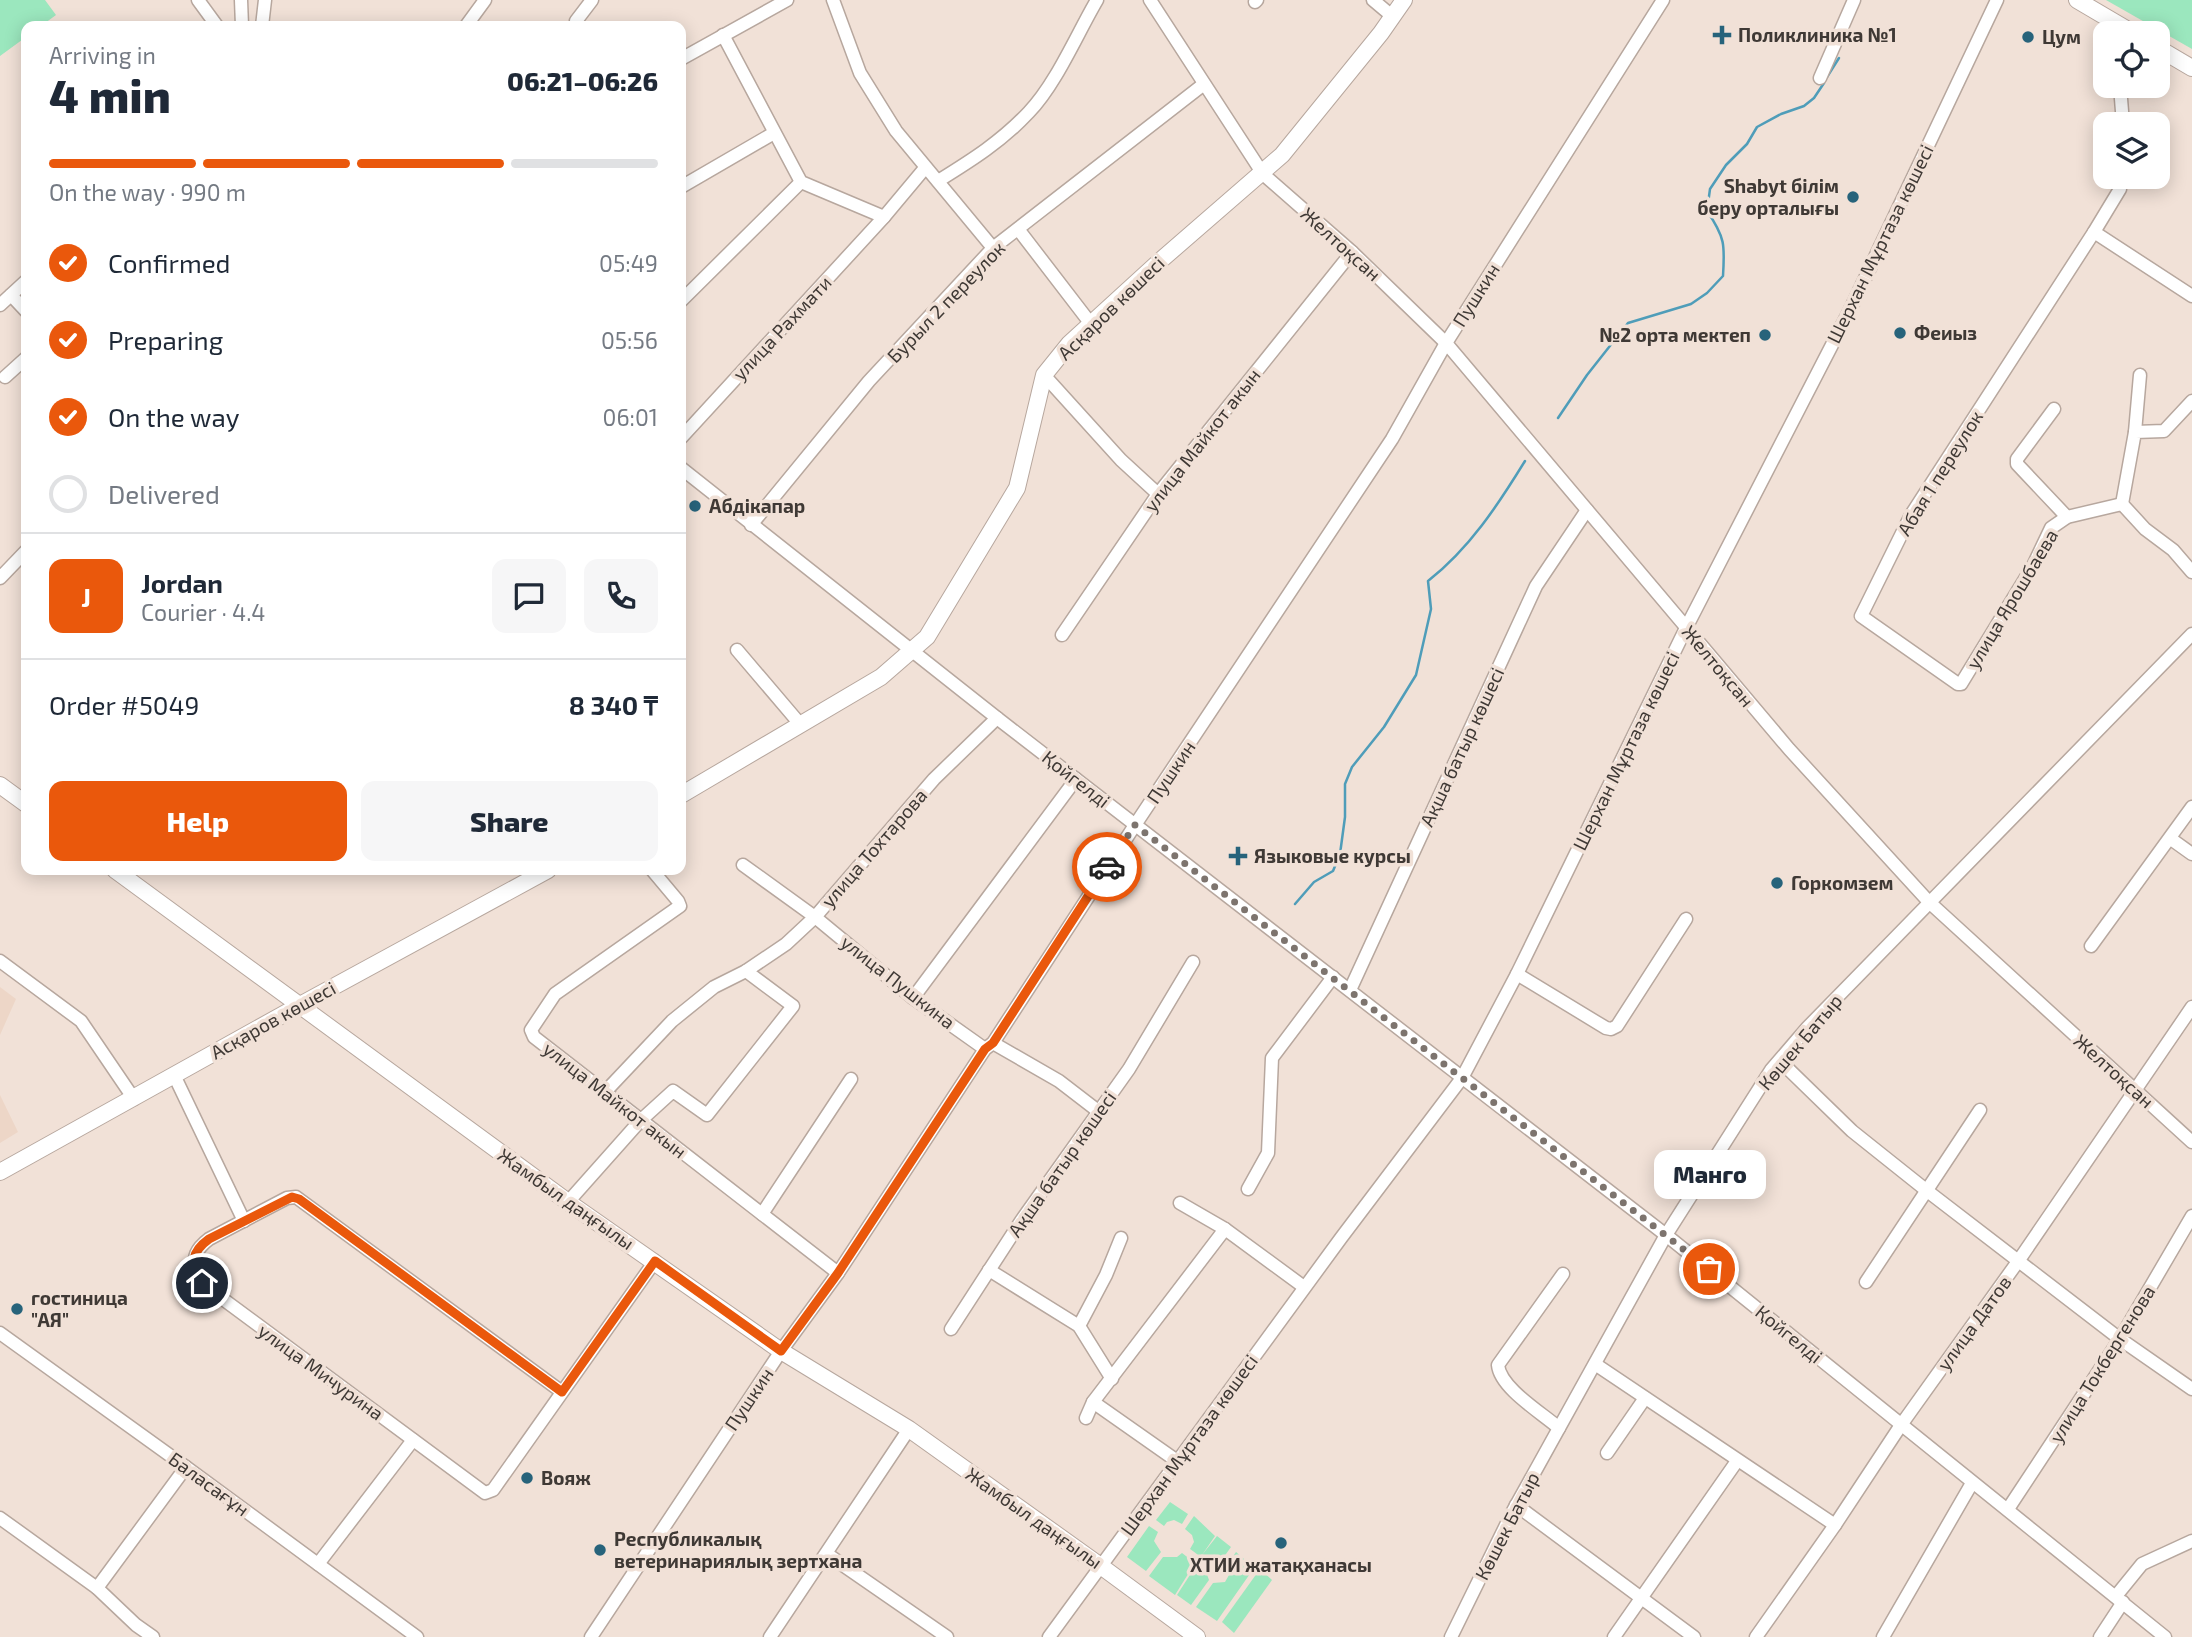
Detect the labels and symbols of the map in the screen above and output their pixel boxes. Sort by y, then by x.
place label: Поликлиника №1 [1738,23,1897,46]
marker: Поликлиника №1 [1712,25,1732,45]
place label: Цум [2042,25,2081,48]
marker: Цум [2020,29,2036,45]
street label: Шерхан Мұртаза көшесі [1821,141,1938,347]
place label: Shabyt білім беру орталығы [1697,174,1839,219]
marker: Shabyt білім беру орталығы [1845,189,1861,205]
street label: Желтоқсан [1297,202,1386,285]
street label: Бурыл 2 переулок [882,236,1010,368]
street label: Асқаров көшесі [1053,251,1169,364]
street label: Пушкин [1447,259,1505,331]
street label: улица Рахмати [727,271,837,385]
place label: Феиыз [1914,321,1977,344]
place label: №2 орта мектеп [1599,323,1751,346]
marker: Феиыз [1892,325,1908,341]
marker: №2 орта мектеп [1757,327,1773,343]
street label: улица Майкот акын [1139,364,1265,516]
street label: Абая 1 переулок [1892,406,1988,540]
place label: Абдiкапар [709,494,805,517]
marker: Абдiкапар [687,498,703,514]
street label: улица Ярошбаева [1961,525,2063,673]
street label: Желтоқсан [1678,620,1759,711]
street label: Шерхан Мұртаза көшесі [1567,648,1684,854]
street label: Ақша батыр көшесі [1415,664,1508,830]
street label: Пушкин [1141,736,1201,808]
street label: Қойгелді [1038,745,1115,812]
street label: улица Тохтарова [816,784,932,912]
courier [1072,832,1142,902]
place label: Языковые курсы [1254,844,1411,867]
marker: Языковые курсы [1228,846,1248,866]
place label: Горкомзем [1791,871,1894,894]
marker: Горкомзем [1769,875,1785,891]
street label: улица Пушкина [836,930,960,1034]
street label: Асқаров көшесі [206,976,339,1063]
street label: Көшек Батыр [1753,989,1846,1094]
street label: Желтоқсан [2070,1029,2159,1112]
street label: улица Майкот акын [539,1037,691,1163]
street label: Ақша батыр көшесі [1003,1086,1121,1241]
street label: Жамбыл даңғылы [494,1143,639,1254]
callout: Манго [1653,1150,1765,1199]
pin [1679,1239,1739,1299]
pin [172,1253,232,1313]
street label: улица Датов [1932,1271,2016,1375]
street label: улица Токбергенова [2044,1281,2160,1447]
place label: гостиница "АЯ" [31,1286,128,1331]
street label: Қойгелді [1751,1300,1827,1368]
marker: гостиница "АЯ" [9,1301,25,1317]
street label: улица Мичурина [254,1318,388,1426]
street label: Шерхан Мұртаза көшесі [1115,1350,1262,1540]
street label: Пушкин [719,1363,779,1435]
street label: Баласағұн [165,1447,254,1520]
street label: Жамбыл даңғылы [962,1462,1107,1573]
place label: Вояж [541,1466,591,1489]
street label: Көшек Батыр [1470,1468,1544,1584]
marker: Вояж [519,1470,535,1486]
place label: Республикалық ветеринариялық зертхана [614,1527,862,1572]
marker: ХТИИ жатақханасы [1273,1535,1289,1551]
marker: Республикалық ветеринариялық зертхана [592,1542,608,1558]
place label: ХТИИ жатақханасы [1190,1553,1372,1576]

